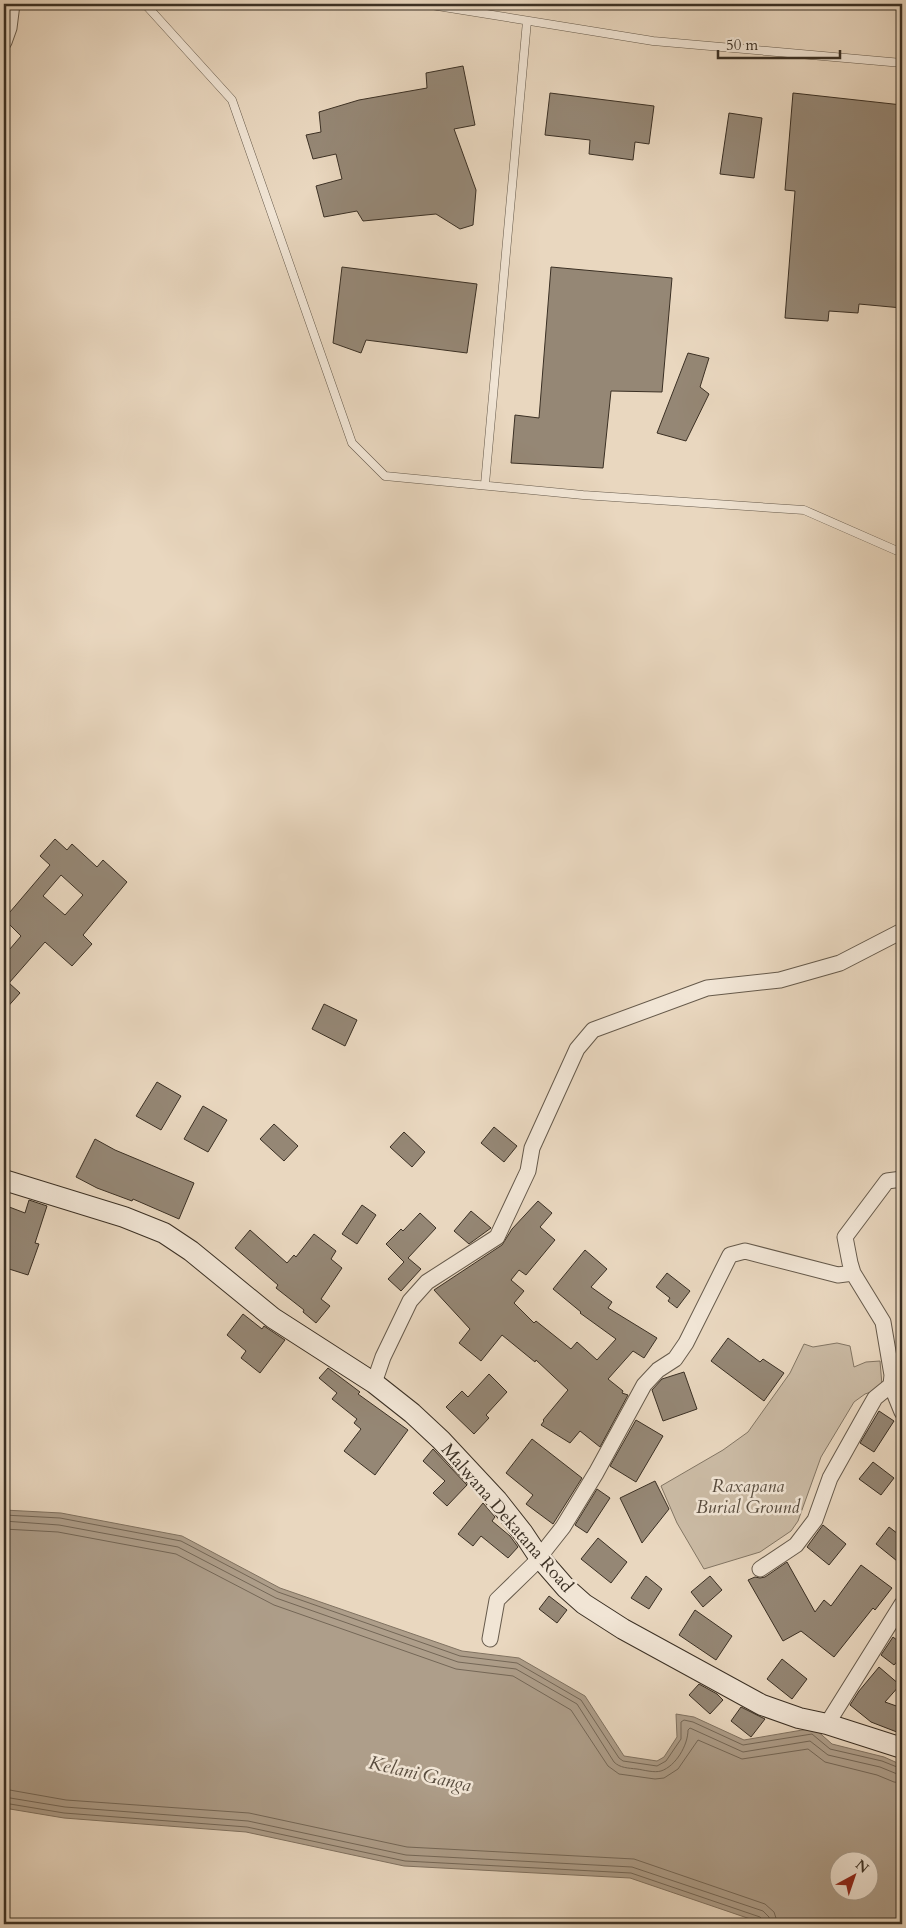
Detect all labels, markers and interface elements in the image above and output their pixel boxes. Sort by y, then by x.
scale bar [718,28,841,60]
text: 50 m [726,35,758,55]
street label: Malwana Dekatana Road [435,1438,579,1598]
park label: Raxapana Burial Ground [696,1474,801,1520]
water label: Kelani Ganga [366,1750,474,1799]
north arrow [828,1850,878,1900]
text: N [851,1855,873,1878]

